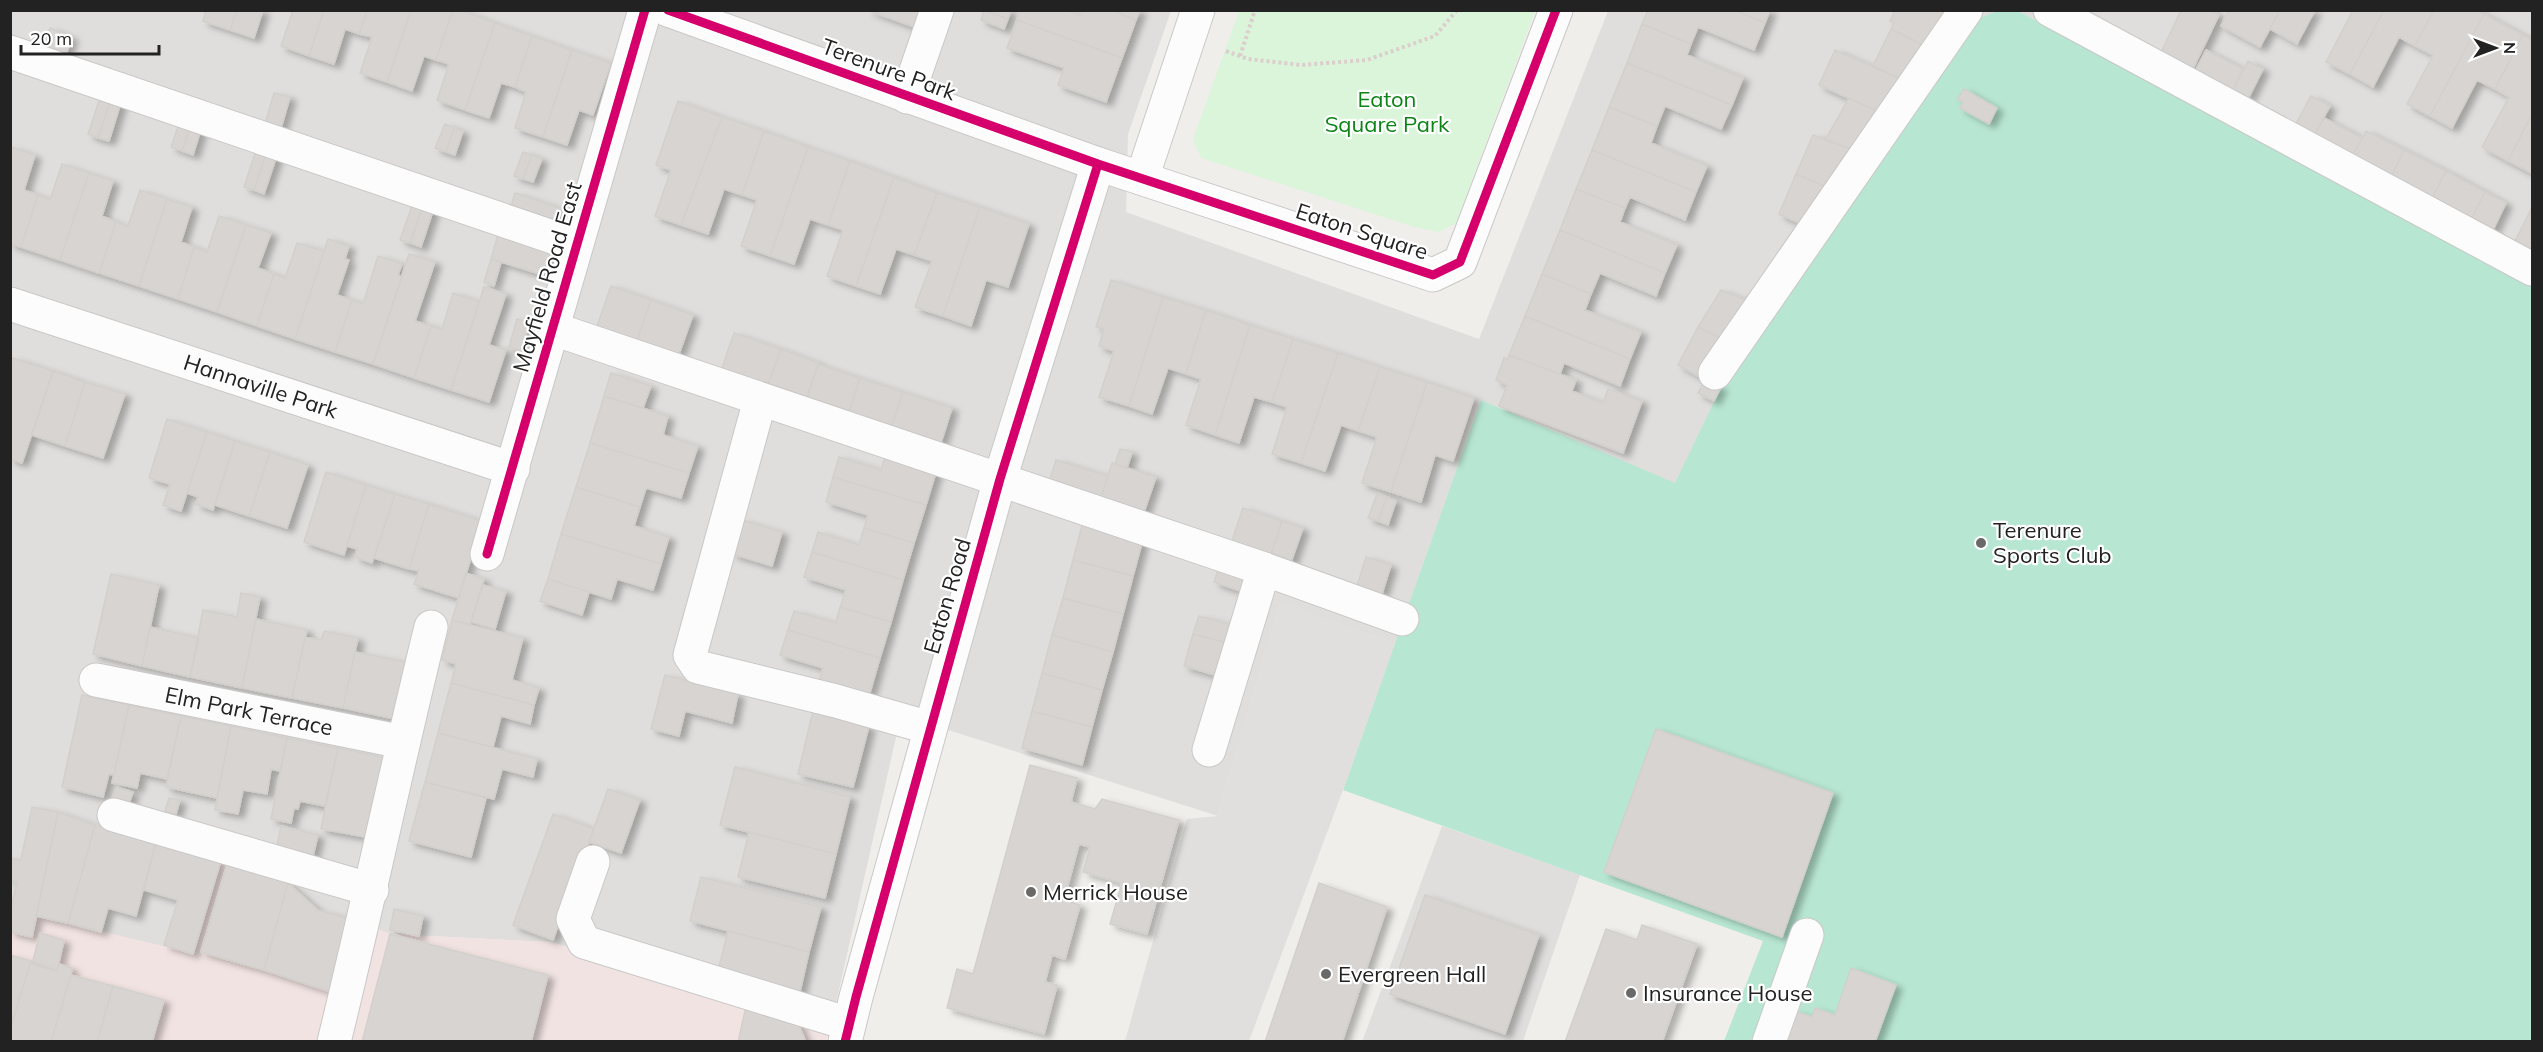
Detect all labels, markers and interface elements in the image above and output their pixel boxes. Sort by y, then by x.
scale bar [21,18,159,56]
north arrow [2465,18,2525,78]
text: 20 m [30,27,72,50]
street label: Terenure Park [818,32,961,106]
text: N [2500,42,2520,54]
park label: Eaton Square Park [1325,85,1450,138]
street label: Mayfield Road East [506,178,588,375]
street label: Eaton Square [1292,196,1432,266]
street label: Hannaville Park [180,348,342,425]
place label: Terenure Sports Club [1993,516,2112,569]
street label: Eaton Road [917,535,977,657]
marker: Terenure Sports Club [1974,536,1988,550]
street label: Elm Park Terrace [162,680,335,741]
place label: Merrick House [1043,878,1188,906]
marker: Merrick House [1024,885,1038,899]
place label: Evergreen Hall [1338,960,1486,988]
marker: Evergreen Hall [1319,967,1333,981]
place label: Insurance House [1643,979,1813,1007]
marker: Insurance House [1624,986,1638,1000]

